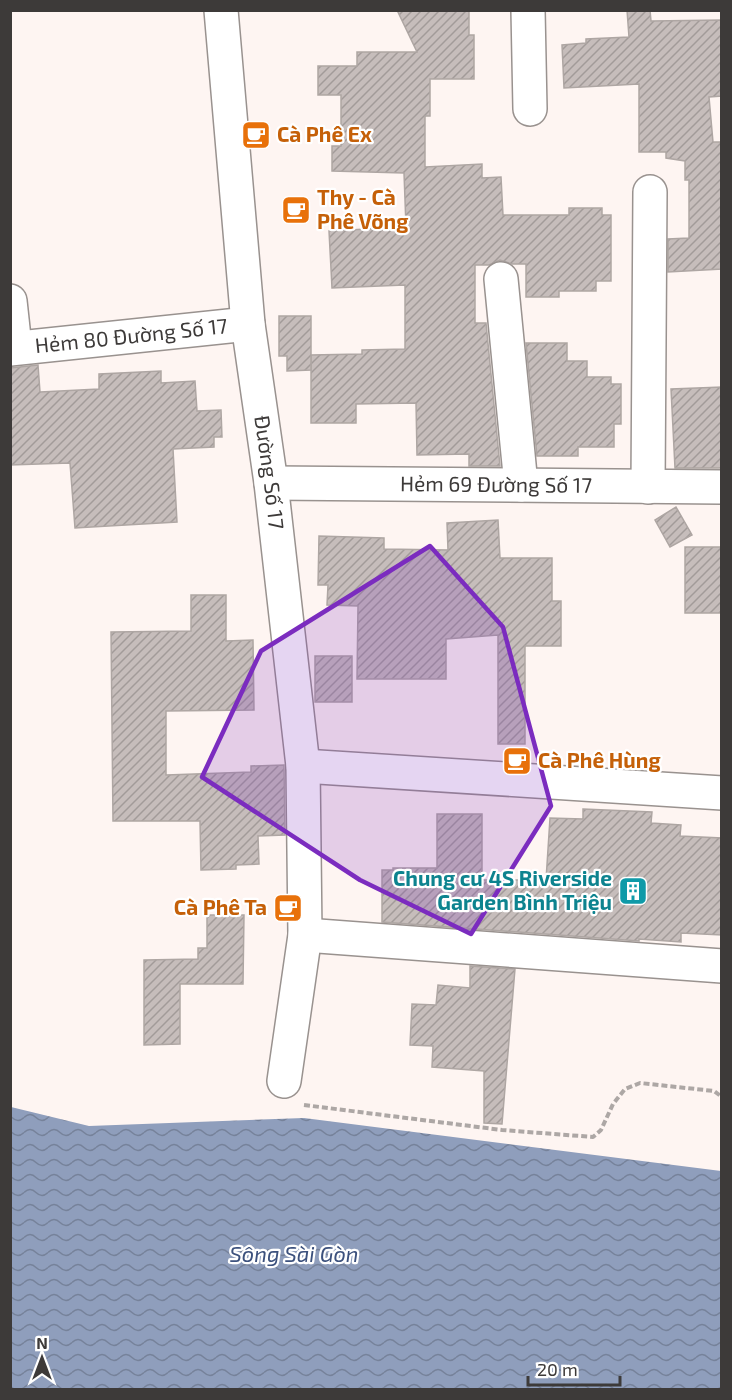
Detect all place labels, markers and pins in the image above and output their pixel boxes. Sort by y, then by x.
cafe icon: Cà Phê Ex [240,119,272,151]
place label: Cà Phê Ex [277,121,372,146]
place label: Thy - Cà Phê Võng [317,184,408,233]
cafe icon: Thy - Cà Phê Võng [280,194,312,226]
cafe icon: Cà Phê Hùng [501,745,533,777]
place label: Cà Phê Hùng [538,747,661,772]
place label: Chung cư 4S Riverside Garden Bình Triệu [393,865,612,914]
building icon: Chung cư 4S Riverside Garden Bình Triệu [617,875,649,907]
cafe icon: Cà Phê Ta [272,892,304,924]
place label: Cà Phê Ta [174,894,267,919]

